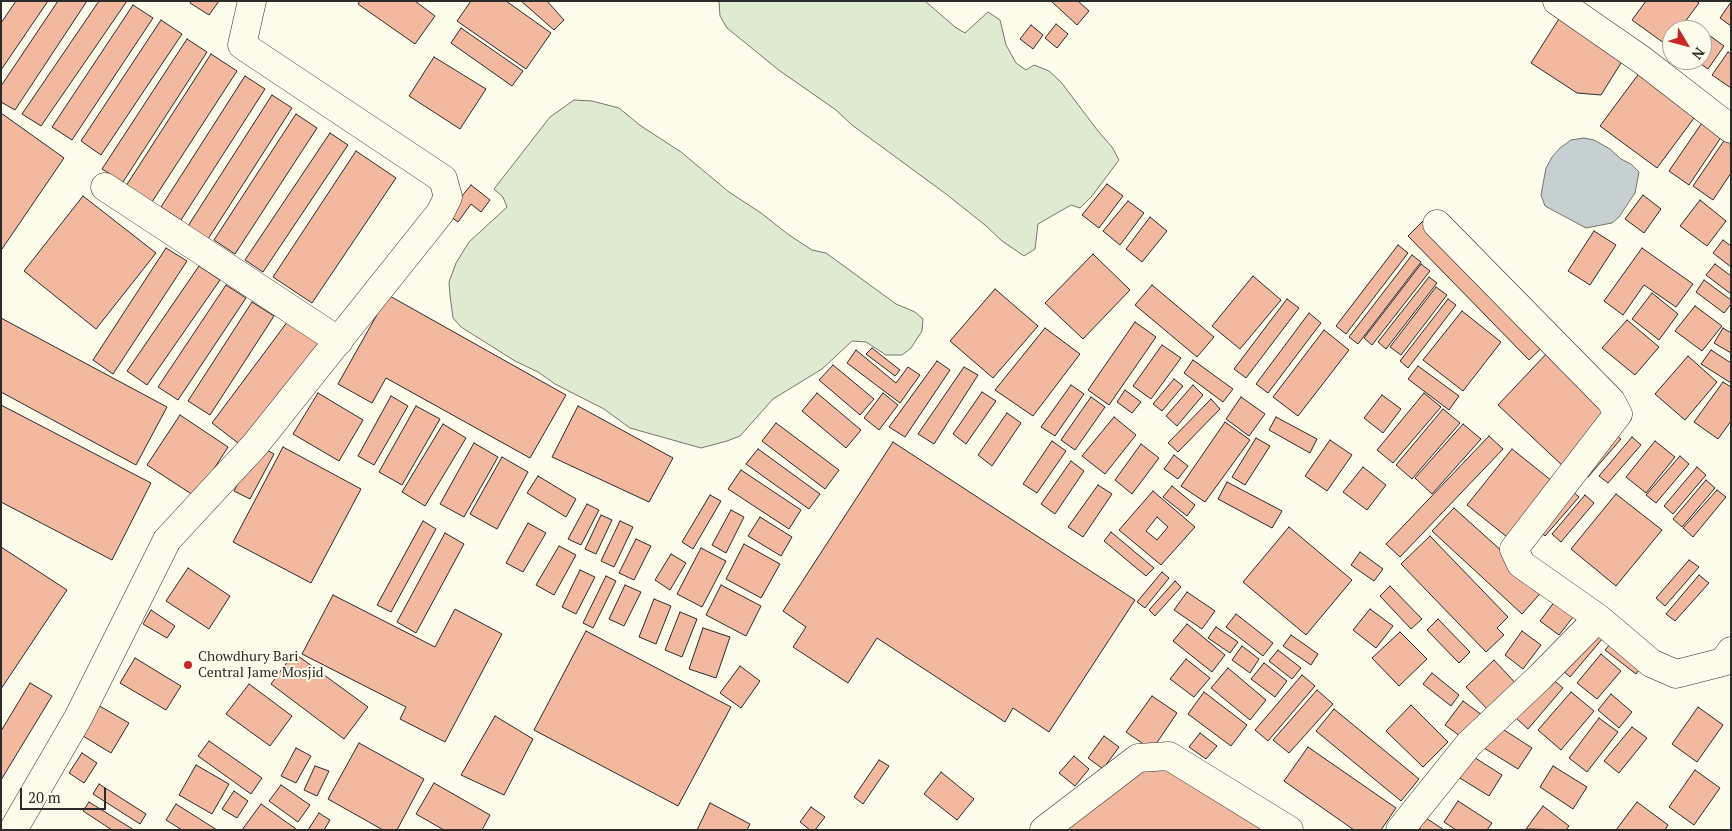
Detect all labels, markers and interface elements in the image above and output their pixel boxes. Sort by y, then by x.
north arrow [1662,20,1712,70]
text: N [1688,44,1709,64]
place label: Chowdhury Bari Central Jame Mosjid [198,649,324,682]
marker: Chowdhury Bari Central Jame Mosjid [182,659,194,671]
scale bar [22,778,109,810]
text: 20 m [28,787,61,807]

